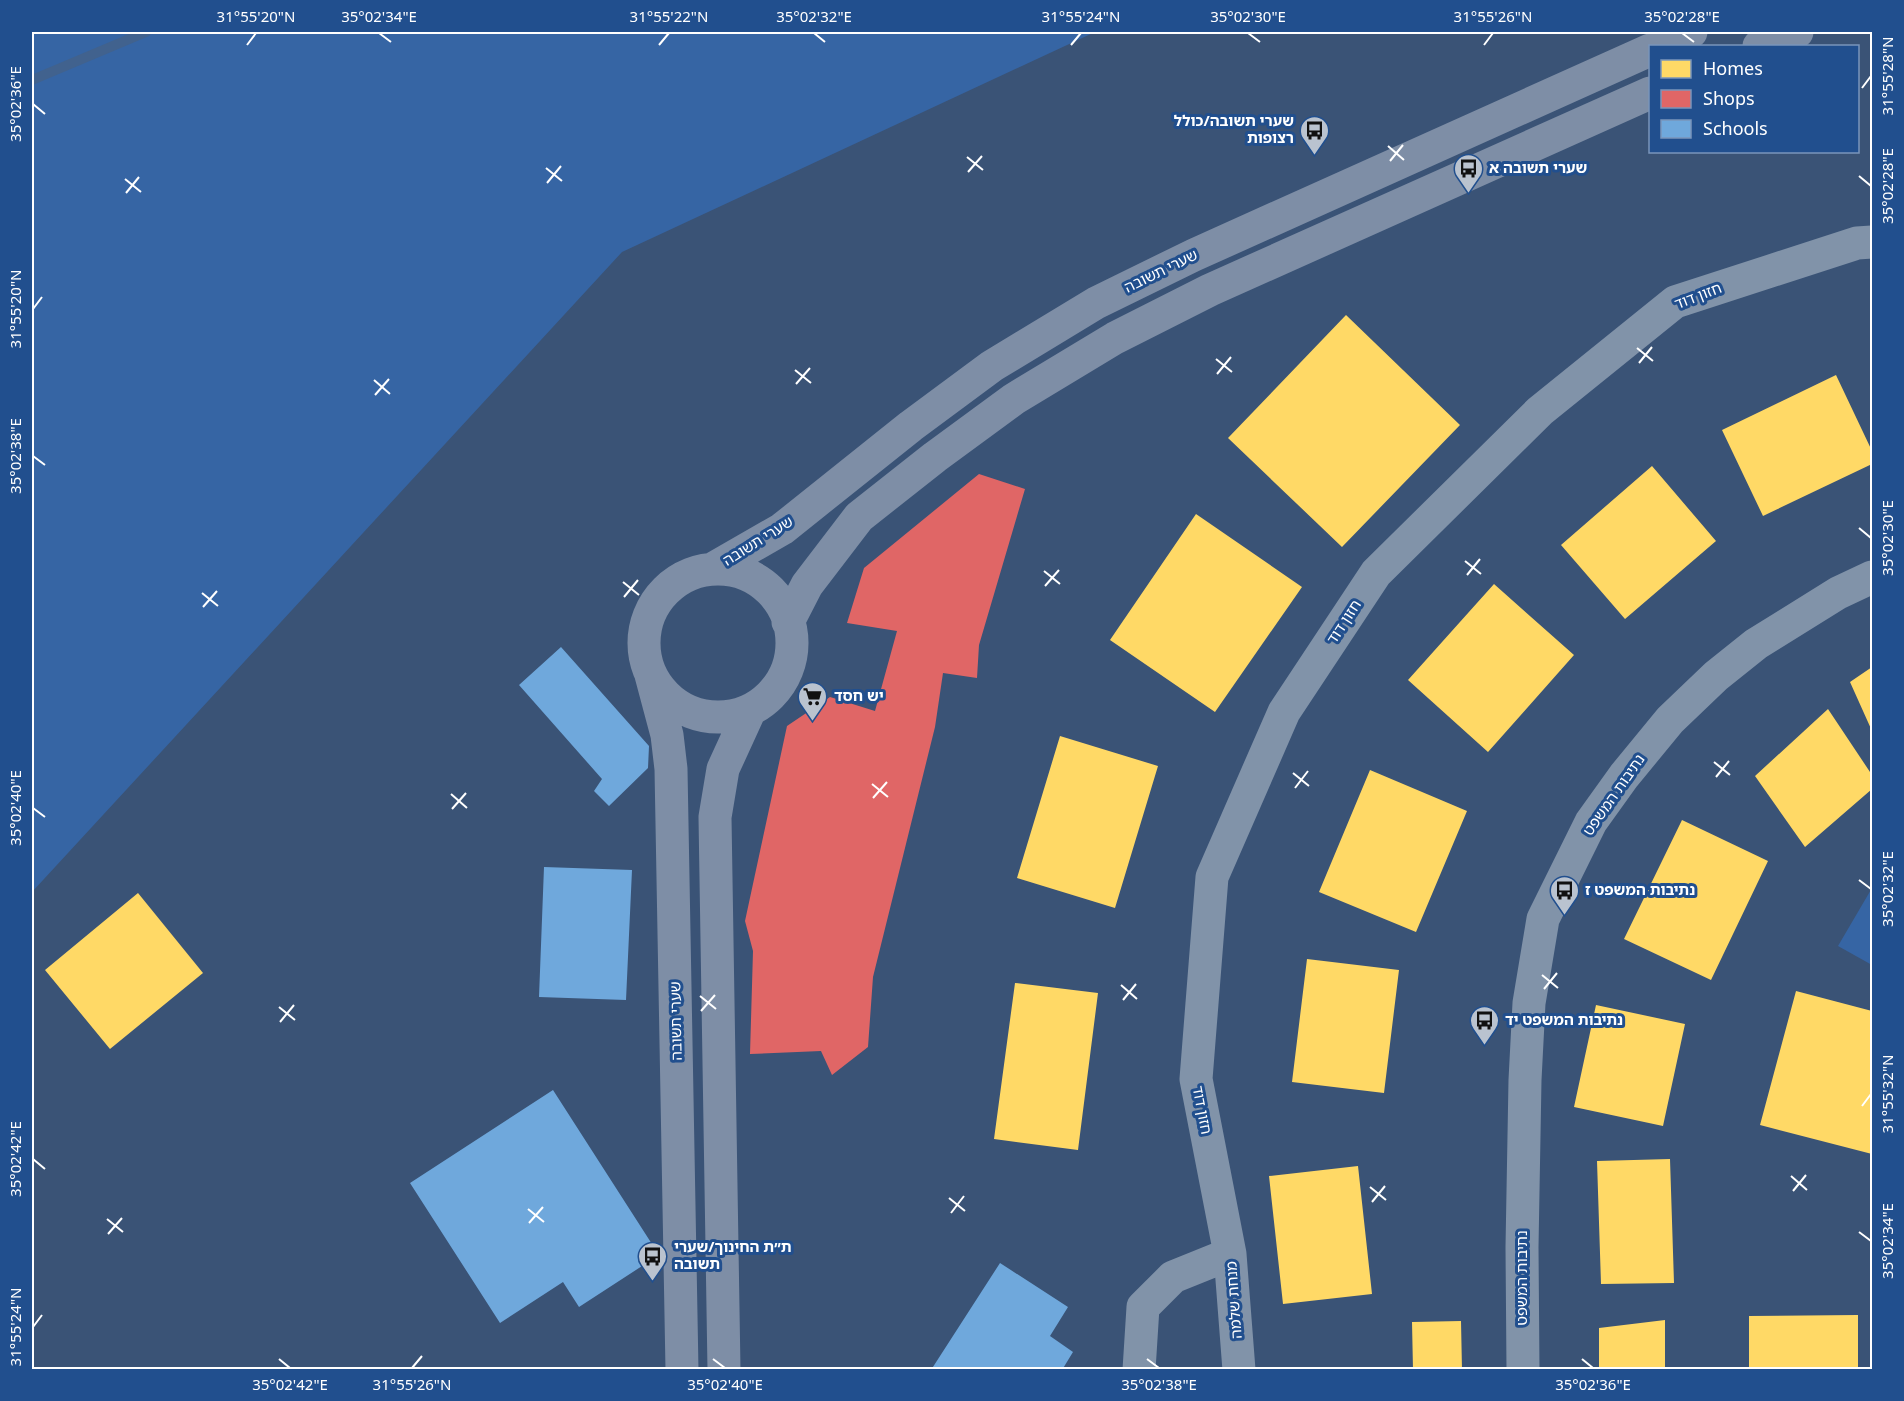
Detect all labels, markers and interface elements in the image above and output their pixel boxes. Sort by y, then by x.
text: 31°55'20"N [217,6,295,26]
text: 35°02'34"E [341,6,417,26]
text: 31°55'22"N [630,6,708,26]
text: 35°02'32"E [776,6,852,26]
text: 31°55'24"N [1042,6,1120,26]
text: 35°02'30"E [1210,6,1286,26]
text: 31°55'26"N [1454,6,1532,26]
text: 35°02'28"E [1644,6,1720,26]
text: 31°55'28"N [1877,37,1897,115]
legend [1649,45,1859,153]
text: Homes [1703,56,1763,80]
text: 35°02'36"E [5,66,25,142]
text: Shops [1703,86,1755,110]
place label: שערי תשובה/כולל רצופות [1174,110,1294,147]
bus stop icon: שערי תשובה/כולל רצופות [1299,114,1331,156]
text: Schools [1703,116,1768,140]
text: 35°02'28"E [1877,148,1897,224]
bus stop icon: שערי תשובה א [1452,152,1484,194]
place label: שערי תשובה א [1489,157,1587,177]
street label: שערי תשובה [1121,244,1201,296]
text: 31°55'20"N [5,270,25,348]
street label: חזון דוד [1671,277,1724,313]
text: 35°02'38"E [5,418,25,494]
text: 35°02'30"E [1877,500,1897,576]
street label: שערי תשובה [719,511,796,570]
street label: חזון דוד [1321,595,1365,647]
supermarket icon: יש חסד [797,680,829,722]
place label: יש חסד [834,685,884,705]
street label: נתיבות המשפט [1578,750,1649,839]
text: 35°02'40"E [5,770,25,846]
text: 35°02'32"E [1877,851,1897,927]
bus stop icon: נתיבות המשפט ז [1548,874,1580,916]
place label: נתיבות המשפט ז [1585,879,1695,899]
street label: שערי תשובה [664,981,686,1061]
bus stop icon: נתיבות המשפט יד [1468,1004,1500,1046]
place label: נתיבות המשפט יד [1505,1009,1623,1029]
text: 31°55'32"N [1877,1055,1897,1133]
street label: חזון דוד [1188,1084,1217,1136]
text: 35°02'42"E [5,1121,25,1197]
text: 35°02'34"E [1877,1203,1897,1279]
street label: נתיבות המשפט [1511,1230,1531,1326]
place label: ת״ת החינוך/שערי תשובה [674,1236,792,1273]
bus stop icon: ת״ת החינוך/שערי תשובה [637,1240,669,1282]
street label: מנחת שלמה [1220,1260,1246,1340]
text: 31°55'24"N [5,1288,25,1366]
text: 35°02'42"E [252,1374,328,1394]
text: 31°55'26"N [373,1374,451,1394]
text: 35°02'40"E [687,1374,763,1394]
text: 35°02'38"E [1121,1374,1197,1394]
text: 35°02'36"E [1555,1374,1631,1394]

